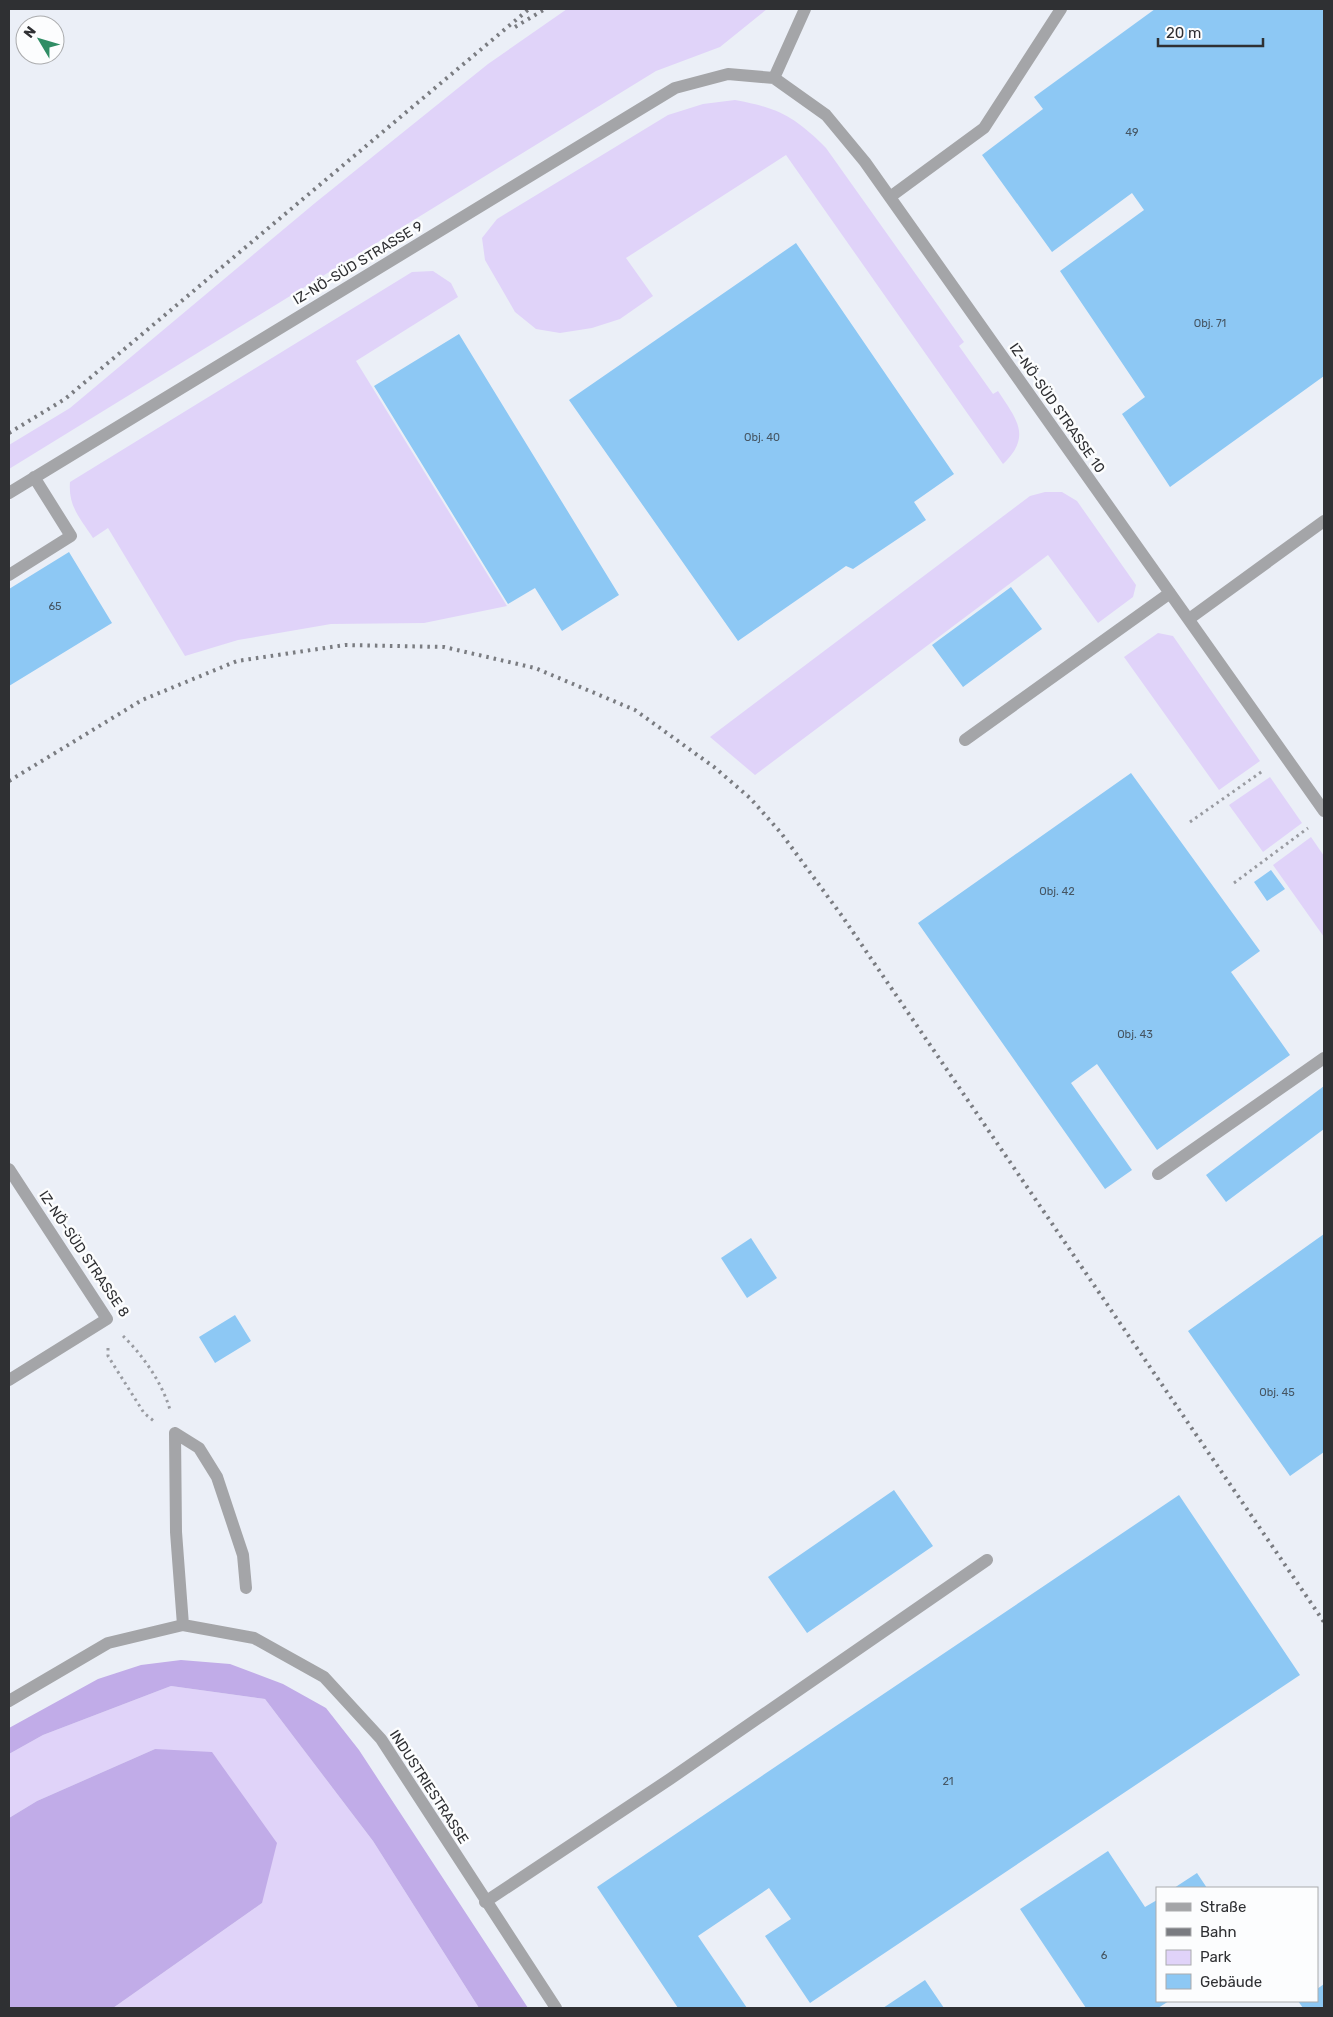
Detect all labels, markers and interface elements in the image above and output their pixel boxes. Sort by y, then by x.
north arrow [15,15,65,65]
scale bar [1158,15,1263,47]
text: N [20,23,40,42]
text: 20 m [1166,24,1201,42]
house number: 49 [1125,126,1139,139]
street label: IZ-NÖ-SÜD STRASSE 9 [290,218,426,308]
house number: Obj. 71 [1194,317,1226,330]
street label: IZ-NÖ-SÜD STRASSE 10 [1006,340,1108,476]
house number: Obj. 40 [744,431,780,444]
house number: 65 [48,600,62,613]
house number: Obj. 42 [1039,885,1075,898]
house number: Obj. 43 [1117,1028,1153,1041]
street label: IZ-NÖ-SÜD STRASSE 8 [35,1188,133,1321]
house number: Obj. 45 [1259,1386,1295,1399]
street label: INDUSTRIESTRASSE [386,1727,472,1847]
house number: 21 [942,1775,954,1788]
legend [1156,1887,1318,2002]
text: Straße [1200,1898,1246,1916]
text: Bahn [1200,1923,1237,1941]
text: Park [1200,1948,1231,1966]
house number: 6 [1101,1949,1108,1962]
text: Gebäude [1200,1973,1262,1991]

